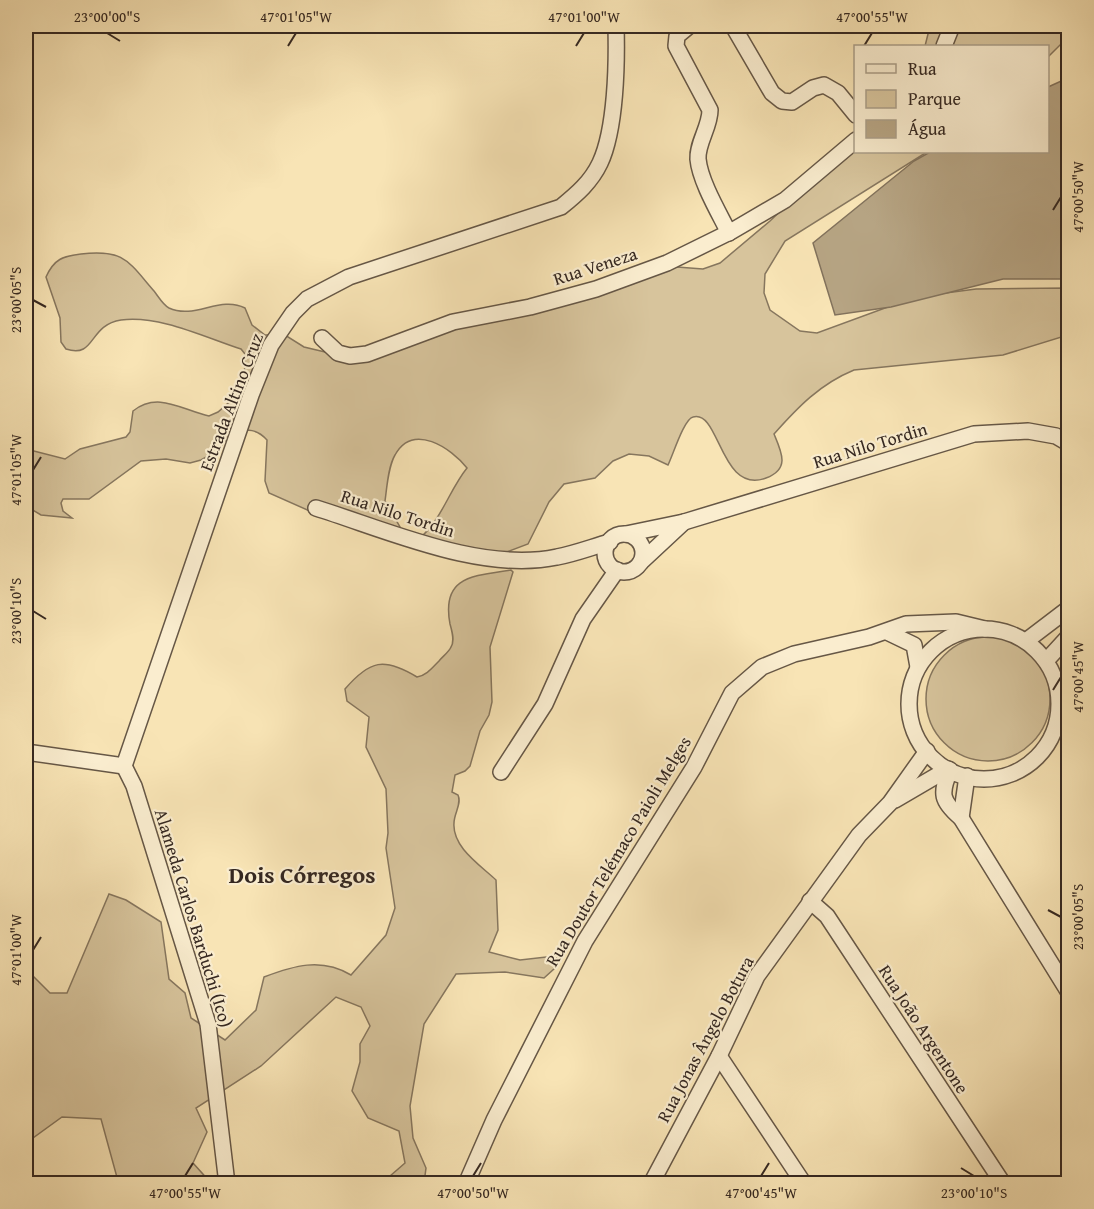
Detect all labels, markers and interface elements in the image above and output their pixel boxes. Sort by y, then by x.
text: 23°00'00"S [74,6,140,27]
text: 47°01'05"W [260,6,332,27]
text: 47°01'00"W [548,6,620,27]
text: 47°00'55"W [836,6,908,27]
legend [854,45,1049,153]
text: Rua [908,55,937,82]
text: Parque [908,85,961,112]
text: Água [908,115,947,142]
text: 47°00'50"W [1067,161,1088,233]
street label: Rua Veneza [550,240,641,292]
text: 23°00'05"S [5,267,26,333]
street label: Estrada Altino Cruz [192,329,270,475]
street label: Rua Nilo Tordin [810,415,930,475]
text: 47°01'05"W [5,434,26,506]
street label: Rua Nilo Tordin [338,482,458,544]
text: 23°00'10"S [5,578,26,644]
text: 47°00'45"W [1067,641,1088,713]
street label: Rua Doutor Telémaco Paioli Melges [538,731,698,971]
street label: Alameda Carlos Barduchi (Ico) [148,805,240,1031]
district label: Dois Córregos [229,857,376,892]
text: 23°00'05"S [1067,884,1088,950]
text: 47°01'00"W [5,914,26,986]
street label: Rua Jonas Ângelo Botura [650,951,761,1127]
street label: Rua João Argentone [872,959,976,1099]
text: 47°00'55"W [149,1182,221,1203]
text: 47°00'50"W [437,1182,509,1203]
text: 47°00'45"W [725,1182,797,1203]
text: 23°00'10"S [941,1182,1007,1203]

